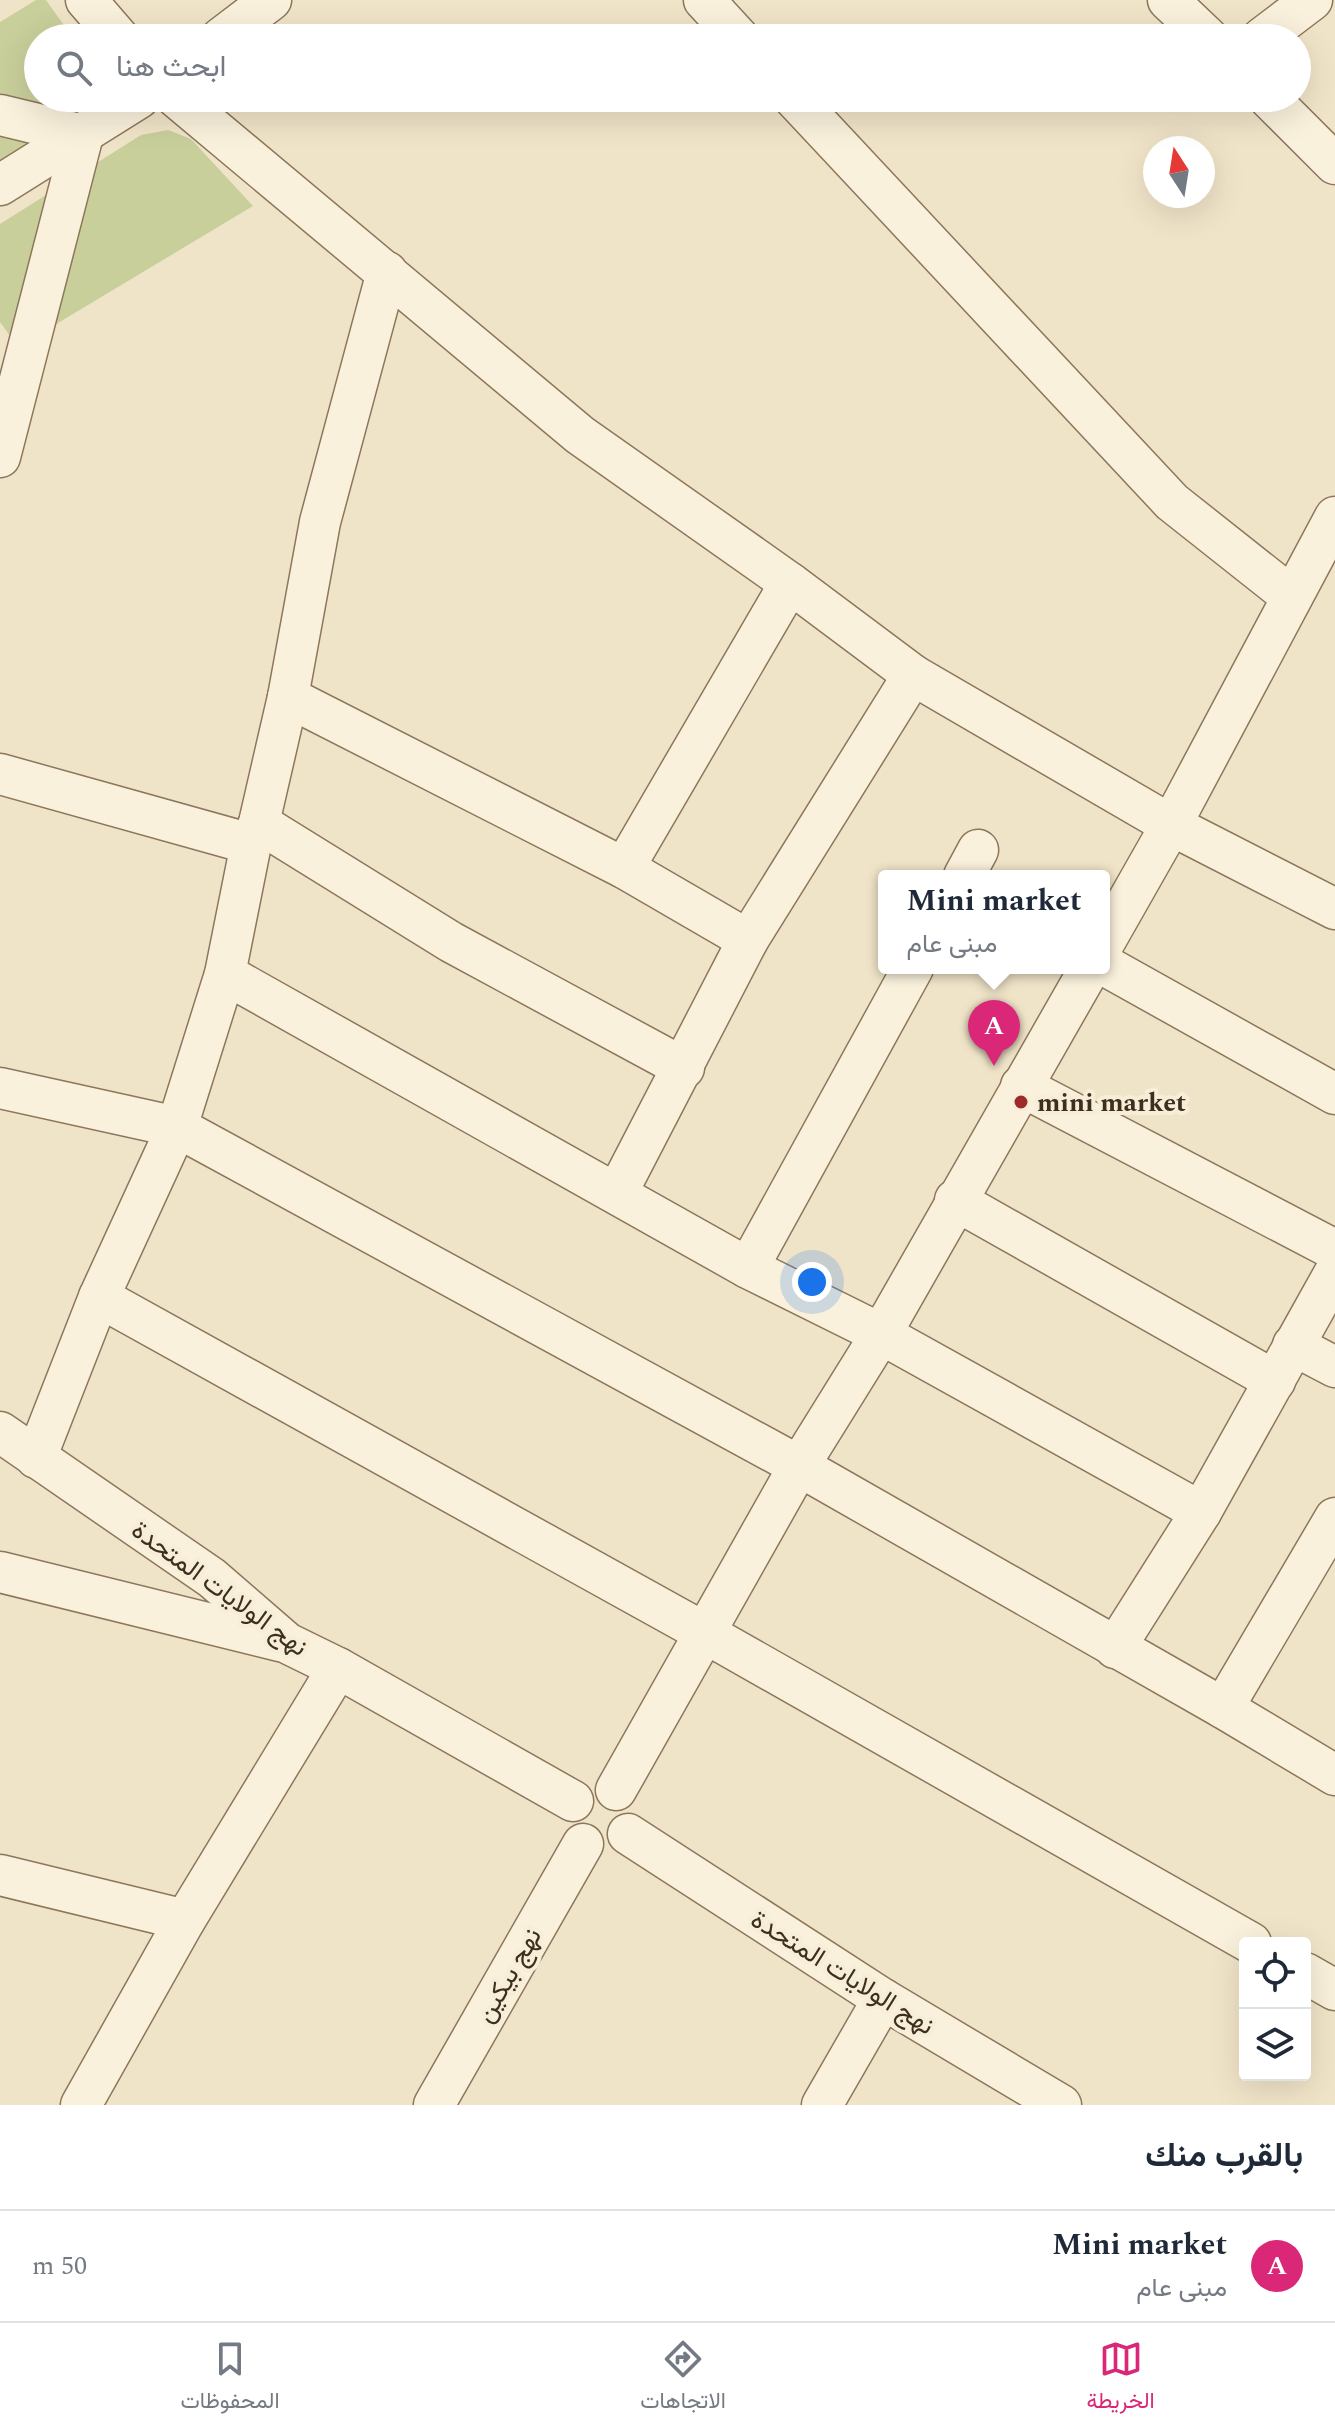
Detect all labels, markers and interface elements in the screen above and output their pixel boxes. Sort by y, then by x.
search box [24,24,1311,112]
text: ابحث هنا [116,44,226,90]
icon: search [52,46,96,90]
north arrow [1143,136,1215,208]
popup [878,870,1110,974]
text: Mini market [907,878,1081,924]
text: مبنى عام [907,924,997,964]
pin: A [968,1000,1020,1066]
place label: mini market [1037,1083,1186,1123]
marker: mini market [1012,1093,1030,1111]
your location [792,1262,832,1302]
street label: نهج الولايات المتحدة [123,1511,316,1667]
street label: نهج الولايات المتحدة [743,1900,942,2045]
street label: نهج بيكين [465,1920,552,2031]
map controls [1239,1937,1311,2081]
button: locate [1239,1937,1311,2009]
button: layers [1239,2009,1311,2081]
text: بالقرب منك [1145,2130,1303,2182]
text: Mini market [1052,2222,1227,2268]
text: 50 m [32,2246,87,2286]
text: A [1267,2246,1287,2286]
text: مبنى عام [1136,2268,1227,2308]
tab: المحفوظات [180,2337,280,2420]
tab: الاتجاهات [640,2337,726,2420]
tab: الخريطة [1087,2337,1155,2420]

